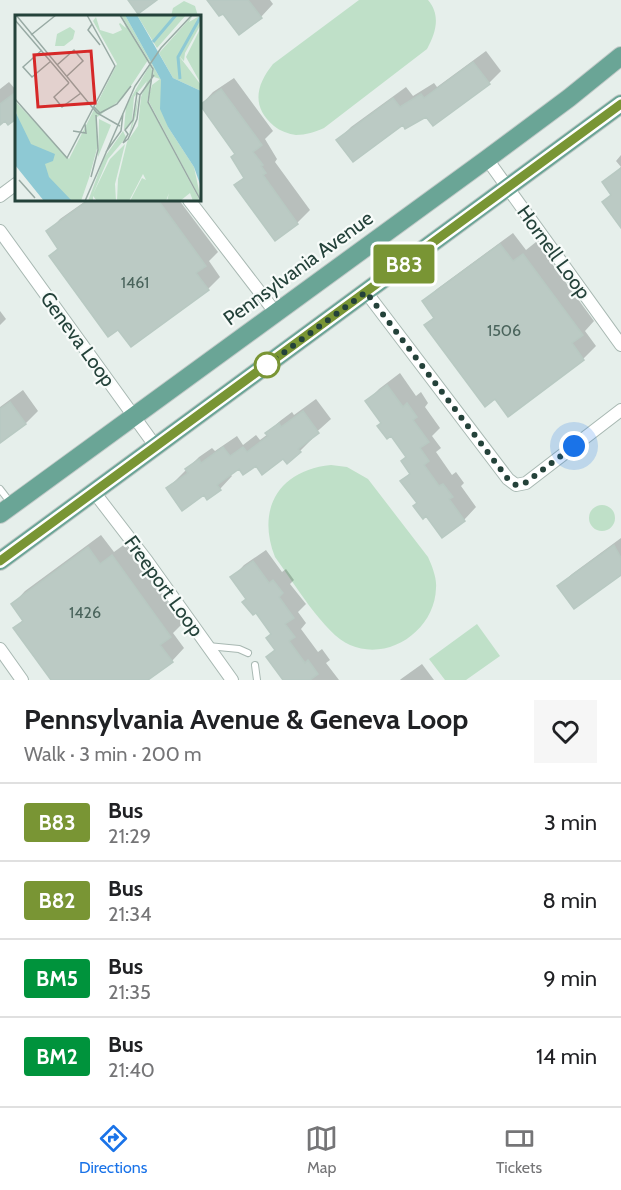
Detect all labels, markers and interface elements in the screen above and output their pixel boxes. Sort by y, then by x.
inset map [15,15,201,201]
street label: Hornell Loop [512,201,596,303]
street label: Pennsylvania Avenue [219,206,377,330]
line badge: B83 [370,244,438,284]
text: B83 [385,252,423,277]
house number: 1461 [121,273,149,292]
street label: Geneva Loop [35,287,121,391]
house number: 1506 [487,321,521,340]
unlabelled marker [254,352,280,378]
your location [559,431,589,461]
street label: Freeport Loop [119,531,209,641]
house number: 1426 [69,603,101,622]
button: heart [534,700,597,763]
text: Pennsylvania Avenue & Geneva Loop [24,702,468,736]
text: Walk · 3 min · 200 m [24,742,202,766]
text: Bus [108,797,143,824]
text: 3 min [544,809,597,836]
text: B83 [38,810,76,835]
text: 21:29 [108,824,151,848]
text: Bus [108,875,143,902]
text: 8 min [542,887,597,914]
text: B82 [39,888,75,913]
text: 21:34 [108,902,152,926]
text: Bus [108,953,143,980]
text: 9 min [543,965,597,992]
text: BM5 [36,966,78,991]
text: 21:35 [108,980,151,1004]
text: Bus [108,1031,143,1058]
text: 14 min [536,1043,597,1070]
text: BM2 [36,1044,78,1069]
text: 21:40 [108,1058,155,1082]
tab: Directions [79,1122,147,1177]
tab: Map [305,1122,338,1177]
tab: Tickets [496,1122,542,1177]

